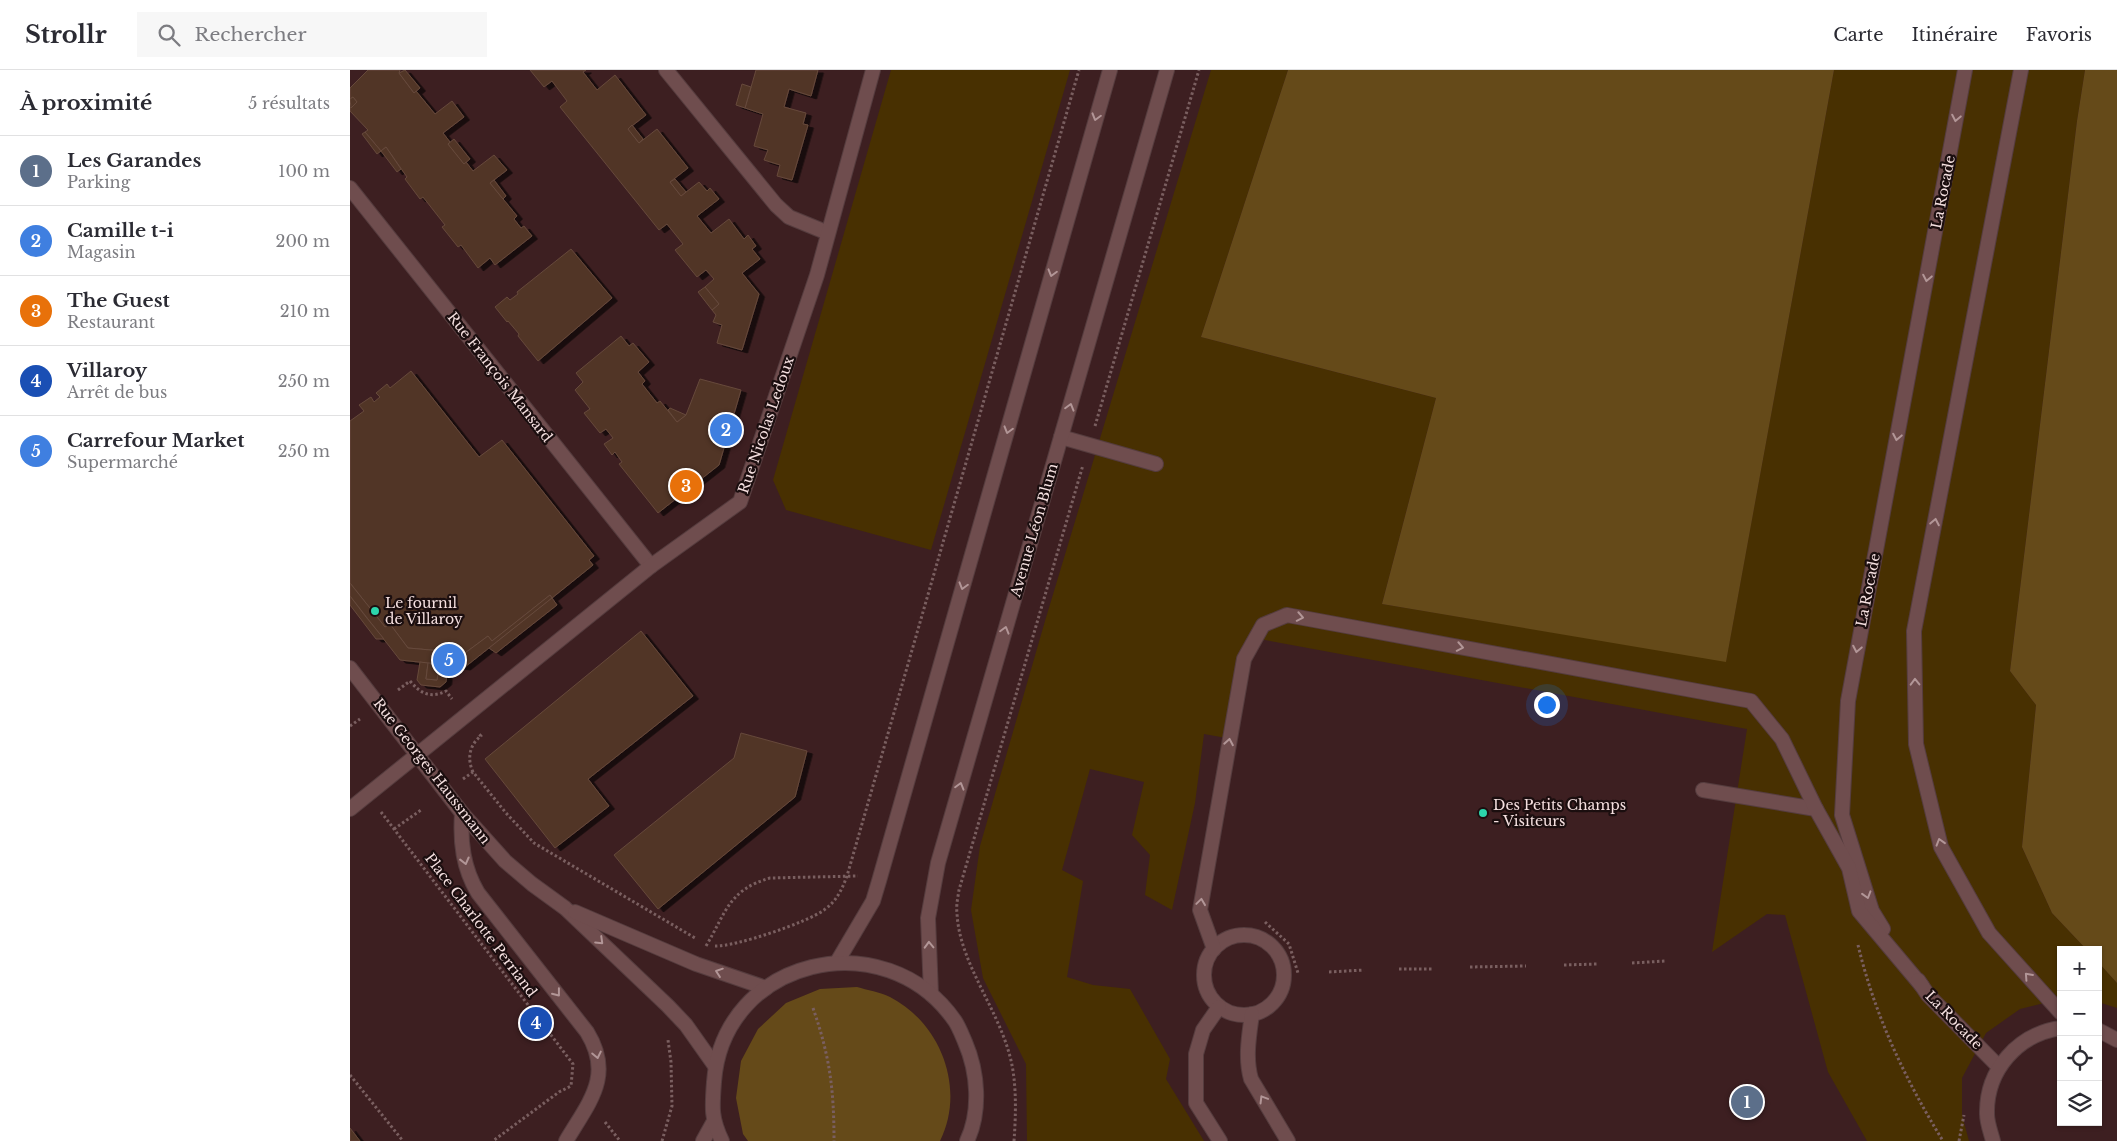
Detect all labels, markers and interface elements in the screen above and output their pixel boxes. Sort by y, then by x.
search box [137,12,487,57]
text: Strollr [25,20,107,49]
icon: search [155,21,183,49]
text: Rechercher [195,23,307,46]
text: Carte [1833,24,1883,46]
text: Itinéraire [1911,24,1998,46]
text: Favoris [2026,24,2092,46]
text: À proximité [20,90,152,116]
text: 5 résultats [248,93,330,113]
one-way arrow [1092,112,1102,120]
one-way arrow [1952,114,1962,122]
text: Les Garandes [67,149,201,172]
street label: La Rocade [1927,154,1959,230]
text: 1 [33,161,39,181]
text: 100 m [278,161,330,181]
text: Parking [67,172,130,192]
text: Camille t-i [67,219,174,242]
text: 2 [31,231,41,251]
text: 200 m [276,231,330,251]
text: Magasin [67,242,136,262]
one-way arrow [1047,269,1058,278]
one-way arrow [1922,273,1932,282]
text: The Guest [67,289,170,312]
text: 3 [31,301,41,321]
text: 210 m [280,301,330,321]
street label: Rue François Mansard [444,308,557,446]
text: Restaurant [67,312,155,332]
street label: Rue Nicolas Ledoux [734,354,798,496]
text: Villaroy [67,359,147,382]
text: 4 [31,371,41,391]
text: 250 m [278,371,330,391]
text: Arrêt de bus [67,382,167,402]
one-way arrow [1064,404,1074,412]
pin: 2 [710,411,742,449]
one-way arrow [1003,425,1013,433]
text: Carrefour Market [67,429,244,452]
one-way arrow [1892,433,1902,442]
text: 5 [31,441,41,461]
text: 250 m [278,441,330,461]
text: Supermarché [67,452,178,472]
street label: Avenue Léon Blum [1006,461,1062,600]
pin: 3 [670,467,702,505]
one-way arrow [1929,517,1940,526]
street label: La Rocade [1852,552,1884,628]
one-way arrow [959,581,969,589]
place label: Le fournil de Villaroy [385,594,463,628]
marker: Le fournil de Villaroy [369,605,381,617]
one-way arrow [1295,611,1304,622]
one-way arrow [999,627,1009,635]
pin: 5 [433,641,465,679]
one-way arrow [1455,641,1464,652]
one-way arrow [1853,644,1863,653]
one-way arrow [1910,678,1920,686]
your location [1534,692,1560,718]
street label: Rue Georges Haussmann [369,695,495,848]
one-way arrow [1224,738,1234,747]
one-way arrow [954,783,964,791]
place label: Des Petits Champs - Visiteurs [1493,796,1626,830]
marker: Des Petits Champs - Visiteurs [1477,807,1489,819]
one-way arrow [1935,838,1945,846]
street label: Place Charlotte Perriand [421,850,541,1001]
one-way arrow [459,857,470,865]
one-way arrow [1861,890,1871,898]
one-way arrow [1196,898,1206,907]
one-way arrow [594,935,603,944]
one-way arrow [923,941,934,949]
map controls [2057,946,2102,1126]
button: + [2057,946,2102,991]
one-way arrow [716,968,724,978]
one-way arrow [2025,973,2034,982]
one-way arrow [551,987,559,996]
street label: La Rocade [1922,987,1986,1053]
button: − [2057,991,2102,1036]
pin: 4 [520,1004,552,1042]
button: locate [2057,1036,2102,1081]
one-way arrow [591,1051,602,1060]
button: layers [2057,1081,2102,1126]
pin: 1 [1731,1083,1763,1121]
one-way arrow [1259,1096,1269,1105]

